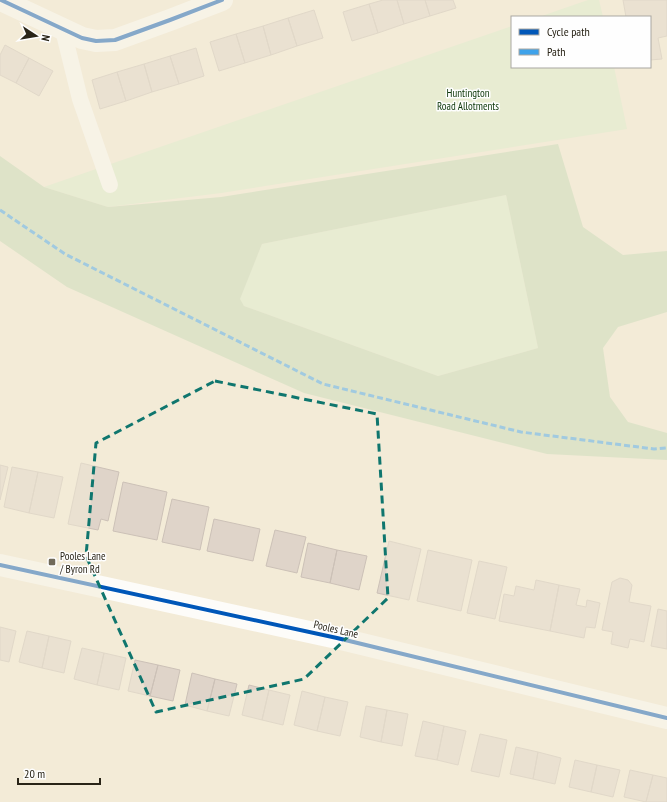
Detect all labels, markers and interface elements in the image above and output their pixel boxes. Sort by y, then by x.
north arrow [16,16,56,56]
legend [511,16,651,68]
text: Cycle path [547,24,590,39]
text: N [38,34,53,42]
text: Path [547,44,565,59]
park label: Huntington Road Allotments [437,86,499,113]
place label: Pooles Lane / Byron Rd [59,549,106,576]
marker: Pooles Lane / Byron Rd [47,557,57,567]
street label: Pooles Lane [312,617,360,641]
scale bar [18,760,100,786]
text: 20 m [24,766,45,781]

